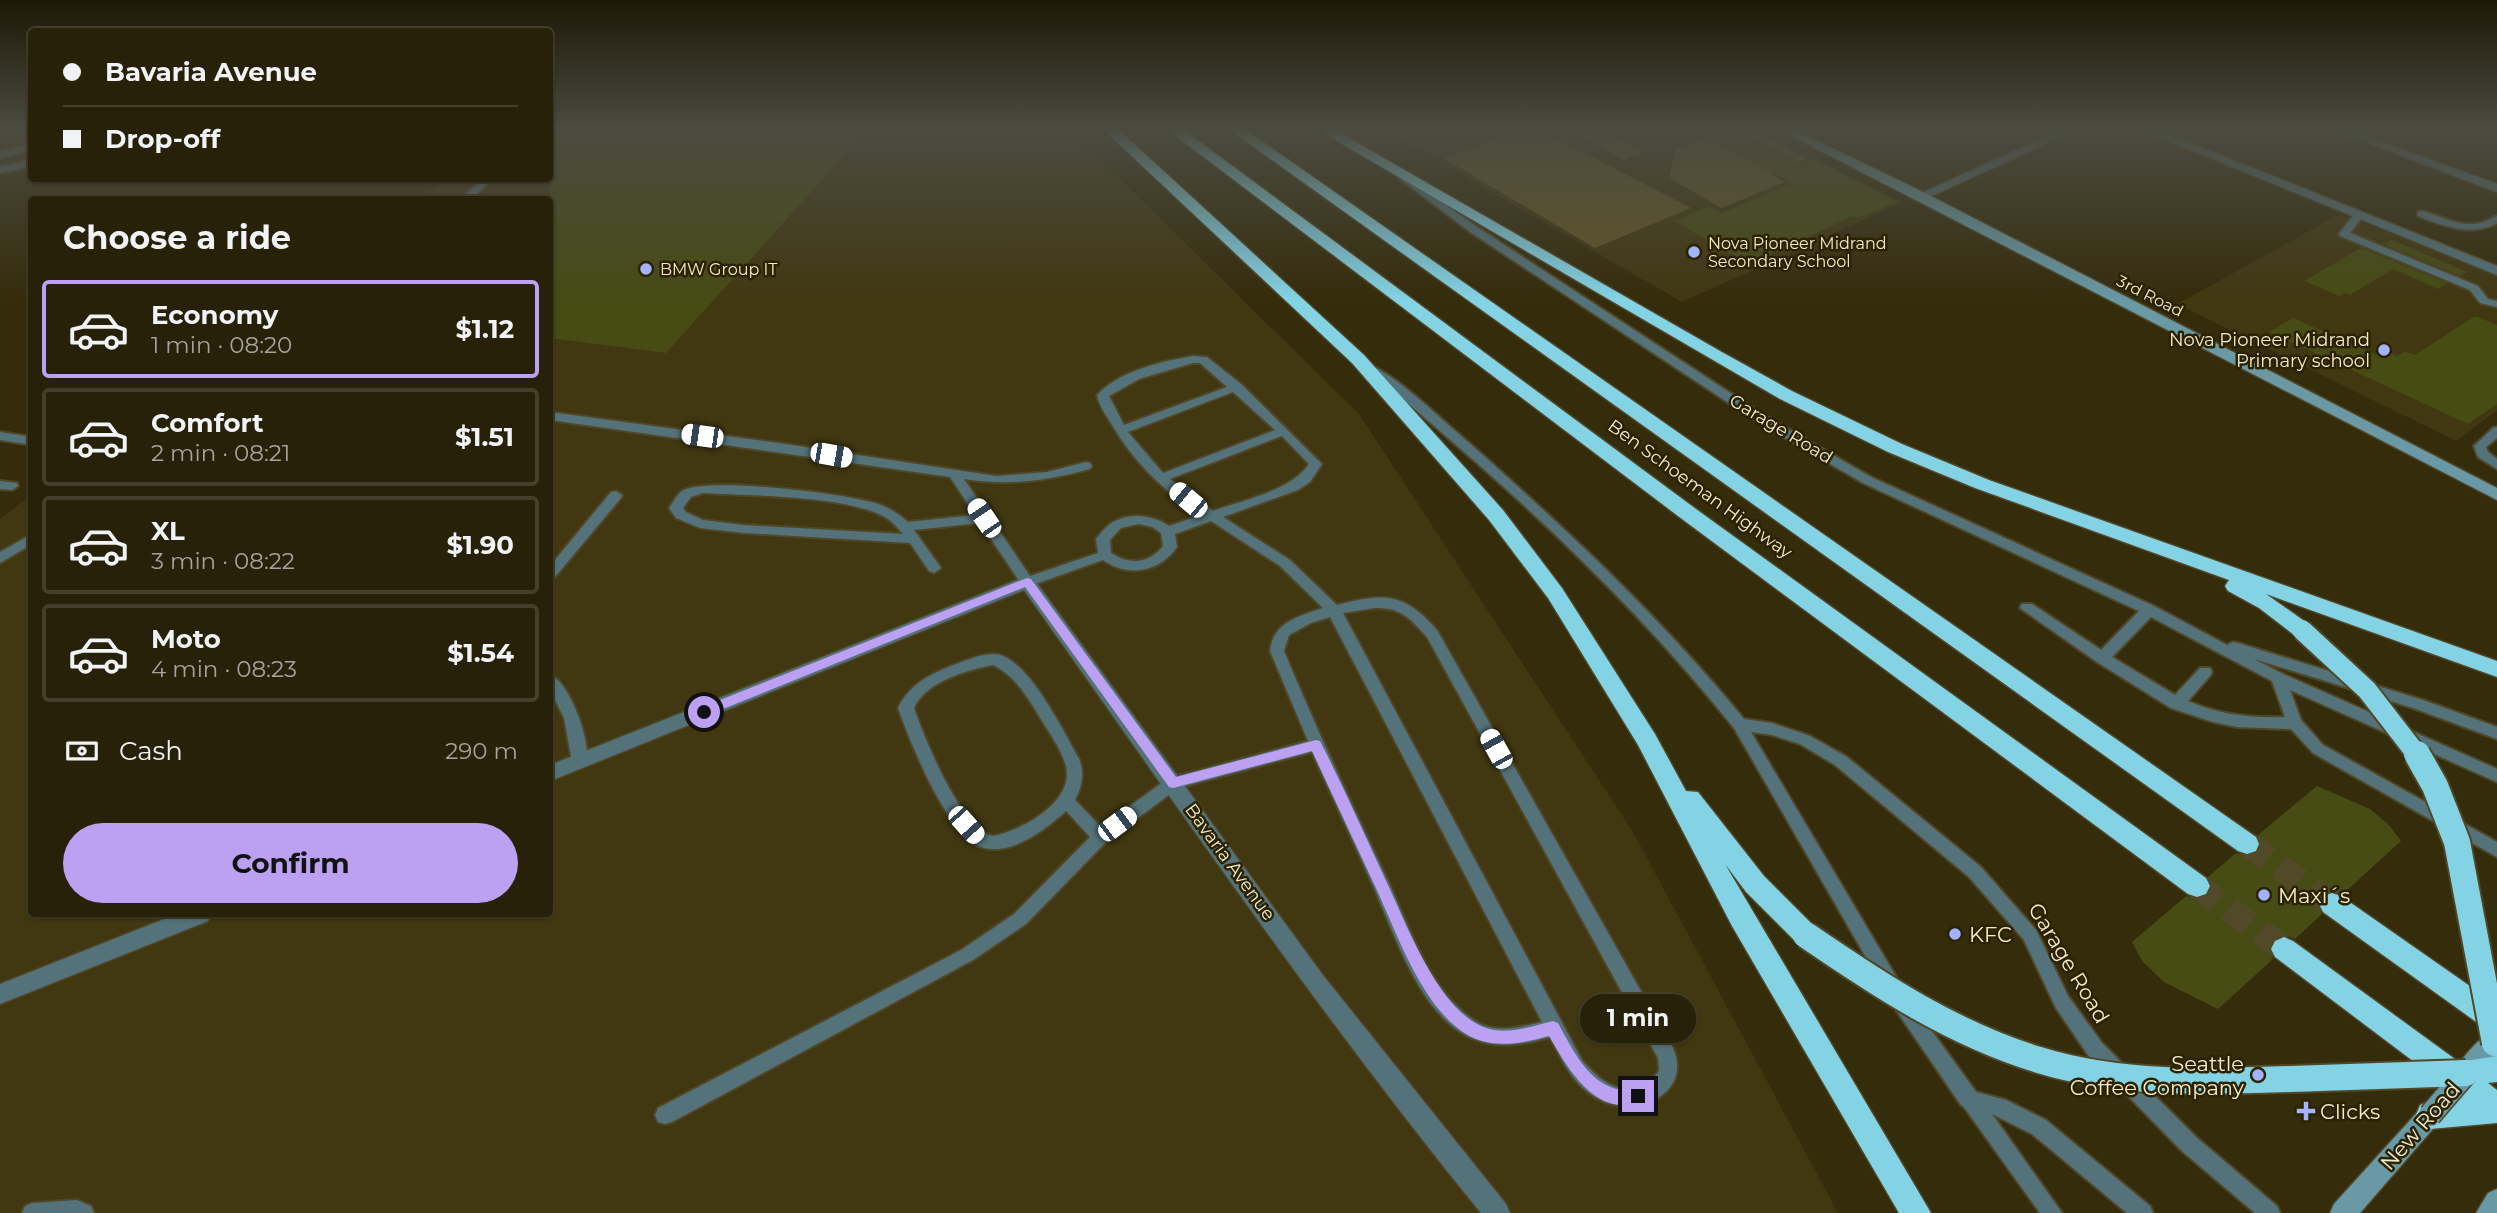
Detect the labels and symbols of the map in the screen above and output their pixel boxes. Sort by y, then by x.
place label: Nova Pioneer Midrand Secondary School [1708,234,1887,271]
marker: Nova Pioneer Midrand Secondary School [1686,244,1702,260]
place label: BMW Group IT [660,260,778,279]
marker: BMW Group IT [638,261,654,277]
street label: 3rd Road [2114,271,2186,321]
place label: Nova Pioneer Midrand Primary school [2169,329,2370,372]
marker: Nova Pioneer Midrand Primary school [2376,342,2392,358]
street label: Garage Road [1725,390,1837,468]
street label: Ben Schoeman Highway [1603,415,1797,563]
car [680,423,725,449]
car [809,441,854,469]
car [1166,478,1211,522]
car [964,495,1005,541]
route start [688,696,720,728]
car [1477,726,1516,772]
street label: Bavaria Avenue [1180,799,1280,925]
car [945,802,988,848]
car [1094,803,1141,845]
place label: Maxi´s [2278,883,2350,908]
marker: Maxi´s [2256,887,2272,903]
street label: Garage Road [2023,898,2115,1028]
place label: KFC [1969,922,2012,947]
marker: KFC [1947,926,1963,942]
callout: 1 min [1580,995,1696,1044]
place label: Seattle Coffee Company [2070,1051,2245,1100]
marker: Seattle Coffee Company [2250,1067,2266,1083]
street label: New Road [2375,1077,2465,1175]
route end [1622,1080,1654,1112]
place label: Clicks [2320,1099,2380,1124]
marker: Clicks [2298,1103,2314,1119]

